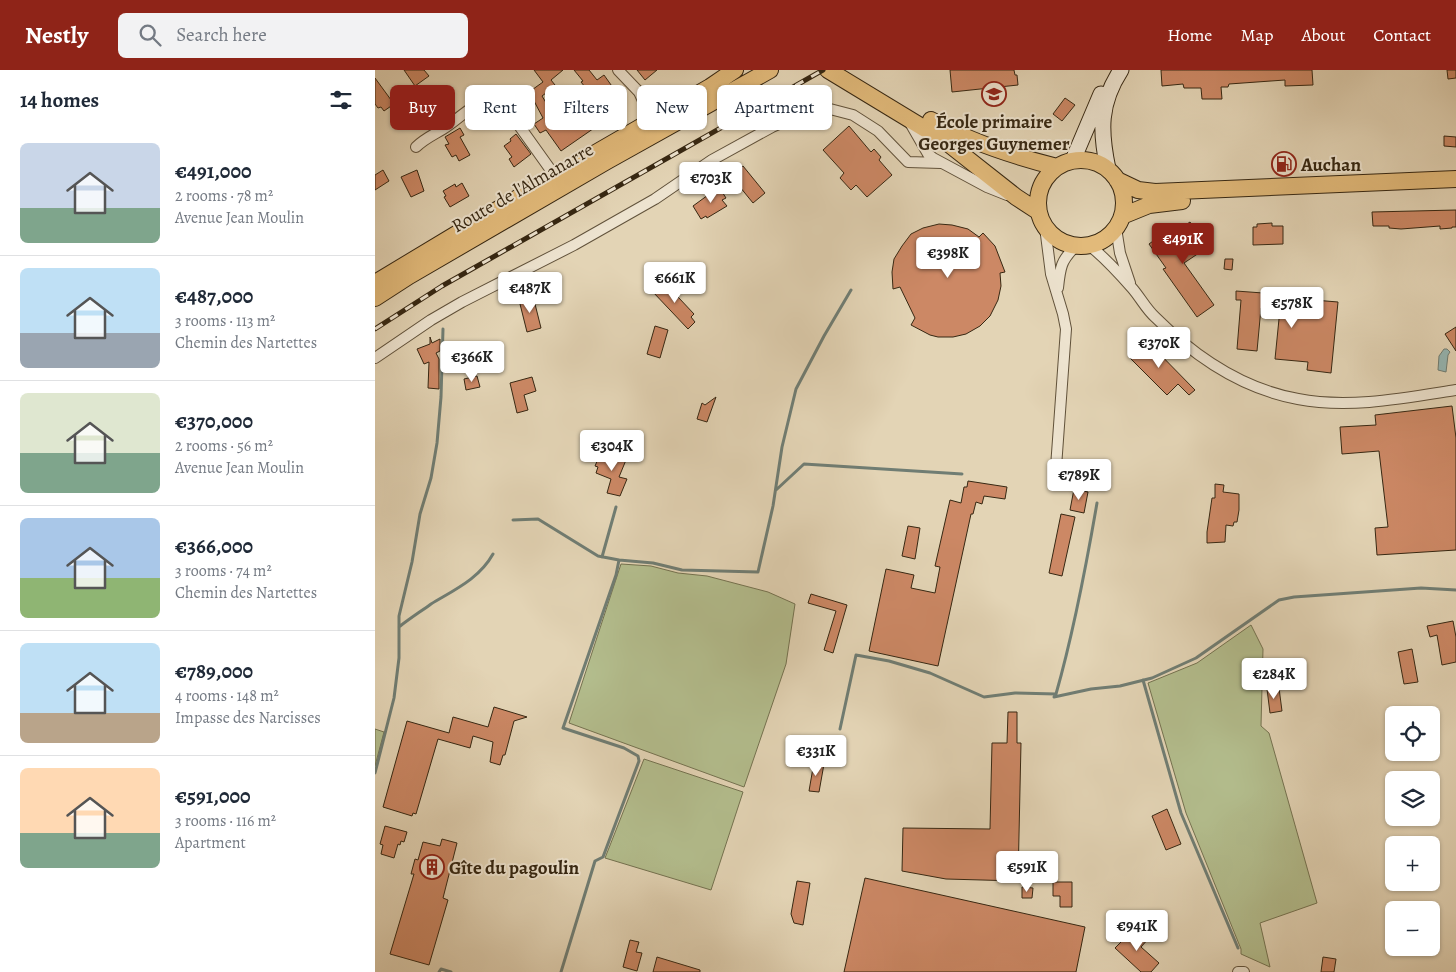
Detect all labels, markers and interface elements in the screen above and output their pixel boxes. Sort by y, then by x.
search box [118,13,468,58]
text: Nestly [25,19,88,51]
icon: search [136,21,164,49]
text: Search here [176,22,267,48]
text: Home [1167,23,1212,47]
text: Map [1240,23,1273,47]
text: About [1301,23,1345,47]
text: Contact [1373,23,1431,47]
school or university icon: École primaire Georges Guynemer [981,81,1007,107]
chip: Buy [390,85,455,130]
chip: Rent [465,85,535,130]
chip: Filters [545,85,627,130]
chip: New [637,85,707,130]
chip: Apartment [717,85,832,130]
text: 14 homes [20,86,99,114]
icon: filters [327,86,355,114]
place label: École primaire Georges Guynemer [918,109,1070,157]
street label: Route de l'Almanarre [447,137,598,239]
fuel station icon: Auchan [1271,151,1297,177]
place label: Auchan [1300,152,1361,178]
text: €491,000 [175,157,252,185]
pin: €703K [676,162,746,204]
icon: home [60,163,120,223]
text: €703K [690,167,732,189]
text: 2 rooms · 78 m² [175,185,273,207]
text: Avenue Jean Moulin [175,207,304,229]
pin: €491K [1148,222,1218,265]
text: €491K [1163,228,1203,250]
pin: €398K [913,236,983,279]
text: €398K [927,242,969,264]
pin: €661K [640,262,710,304]
text: €661K [655,267,695,289]
pin: €487K [495,272,565,314]
text: €487K [509,277,551,299]
text: €487,000 [175,282,253,310]
pin: €578K [1257,286,1327,329]
icon: home [60,288,120,348]
text: €578K [1271,292,1313,314]
text: 3 rooms · 113 m² [175,310,275,332]
pin: €370K [1124,326,1194,369]
text: Chemin des Nartettes [175,332,317,354]
text: €370K [1138,332,1180,354]
pin: €366K [437,340,507,383]
text: €366K [451,346,493,368]
text: €370,000 [175,407,253,435]
icon: home [60,413,120,473]
pin: €304K [577,430,647,472]
text: 2 rooms · 56 m² [175,435,273,457]
text: €304K [591,435,633,457]
text: Avenue Jean Moulin [175,457,304,479]
pin: €789K [1044,458,1114,501]
text: €789K [1058,464,1100,486]
text: €366,000 [175,532,253,560]
icon: home [60,538,120,598]
text: 3 rooms · 74 m² [175,560,272,582]
text: Chemin des Nartettes [175,582,317,604]
text: €789,000 [175,657,253,685]
pin: €284K [1239,658,1309,700]
icon: home [60,663,120,723]
text: €284K [1253,663,1295,685]
text: 4 rooms · 148 m² [175,685,279,707]
map controls [1385,706,1440,956]
button: locate [1385,706,1440,761]
text: Impasse des Narcisses [175,707,321,729]
pin: €331K [781,734,851,777]
text: €331K [796,740,836,762]
button: layers [1385,771,1440,826]
text: €591,000 [175,782,251,810]
icon: home [60,788,120,848]
text: 3 rooms · 116 m² [175,810,276,832]
text: Apartment [175,832,246,854]
button: + [1385,836,1440,891]
pin: €591K [992,850,1062,893]
building icon: Gîte du pagoulin [419,854,445,880]
place label: Gîte du pagoulin [449,855,580,881]
text: €591K [1007,856,1047,878]
button: − [1385,901,1440,956]
pin: €941K [1102,910,1172,952]
text: €941K [1117,915,1157,937]

